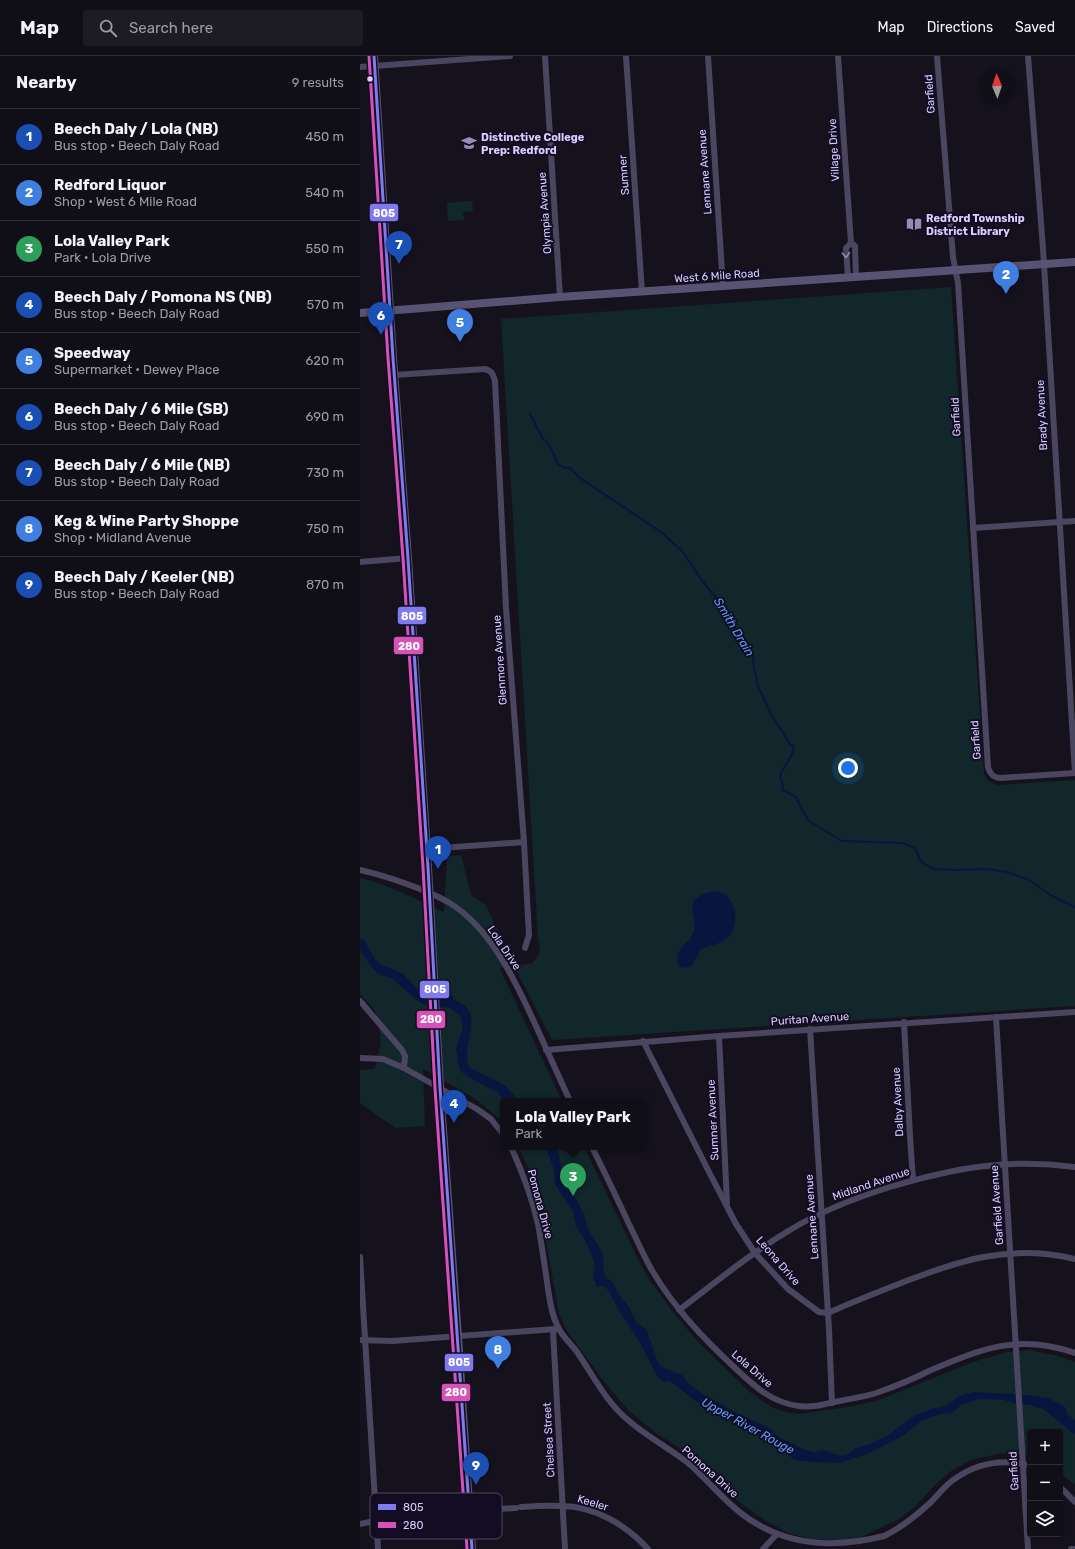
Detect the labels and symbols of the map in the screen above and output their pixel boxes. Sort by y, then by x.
north arrow [979,68,1015,104]
unlabelled marker [365,74,375,84]
street label: Garfield [922,74,938,114]
street label: Village Drive [826,118,842,182]
street label: Lennane Avenue [696,129,714,215]
place label: Distinctive College Prep: Redford [481,131,585,157]
school or university icon: Distinctive College Prep: Redford [460,134,478,152]
street label: Sumner [616,154,632,196]
street label: Olympia Avenue [536,172,554,254]
line badge: 805 [369,203,399,222]
text: 805 [373,207,395,220]
place label: Redford Township District Library [926,212,1025,238]
library icon: Redford Township District Library [905,215,923,233]
pin: 7 [386,231,412,264]
one-way arrow [842,252,851,258]
pin: 2 [993,261,1019,294]
street label: West 6 Mile Road [674,267,760,285]
pin: 6 [368,302,394,335]
pin: 5 [447,309,473,342]
street label: Brady Avenue [1034,379,1050,451]
street label: Garfield [948,397,964,437]
water label: Smith Drain [711,595,757,659]
line badge: 805 [397,606,427,625]
text: 805 [401,610,423,623]
street label: Glenmore Avenue [490,615,510,705]
line badge: 280 [393,636,424,655]
text: 280 [398,640,420,653]
street label: Garfield [968,720,984,760]
your location [838,758,858,778]
pin: 1 [425,836,451,869]
street label: Lola Drive [485,924,523,972]
line badge: 805 [419,980,450,999]
text: 805 [424,983,446,996]
line badge: 280 [416,1010,446,1029]
street label: Puritan Avenue [770,1010,850,1028]
text: 280 [420,1013,442,1026]
street label: Dalby Avenue [890,1067,906,1137]
street label: Sumner Avenue [704,1079,722,1161]
pin: 4 [441,1090,467,1123]
pin: 3 [560,1163,586,1196]
street label: Midland Avenue [831,1165,911,1203]
street label: Garfield Avenue [988,1165,1006,1245]
street label: Pomona Drive [524,1168,556,1240]
street label: Lennane Avenue [803,1174,821,1260]
street label: Leona Drive [753,1234,803,1288]
pin: 8 [485,1336,511,1369]
street label: Lola Drive [729,1348,775,1390]
line badge: 805 [444,1353,474,1372]
text: 805 [448,1356,470,1369]
line badge: 280 [441,1383,471,1402]
text: 280 [445,1386,467,1399]
water label: Upper River Rouge [699,1395,797,1457]
street label: Chelsea Street [541,1401,557,1478]
street label: Pomona Drive [679,1443,741,1501]
street label: Garfield [1006,1451,1022,1491]
pin: 9 [463,1452,489,1485]
street label: Keeler [576,1492,611,1514]
legend [370,1493,502,1539]
text: 805 [403,1501,424,1514]
text: 280 [403,1519,423,1532]

